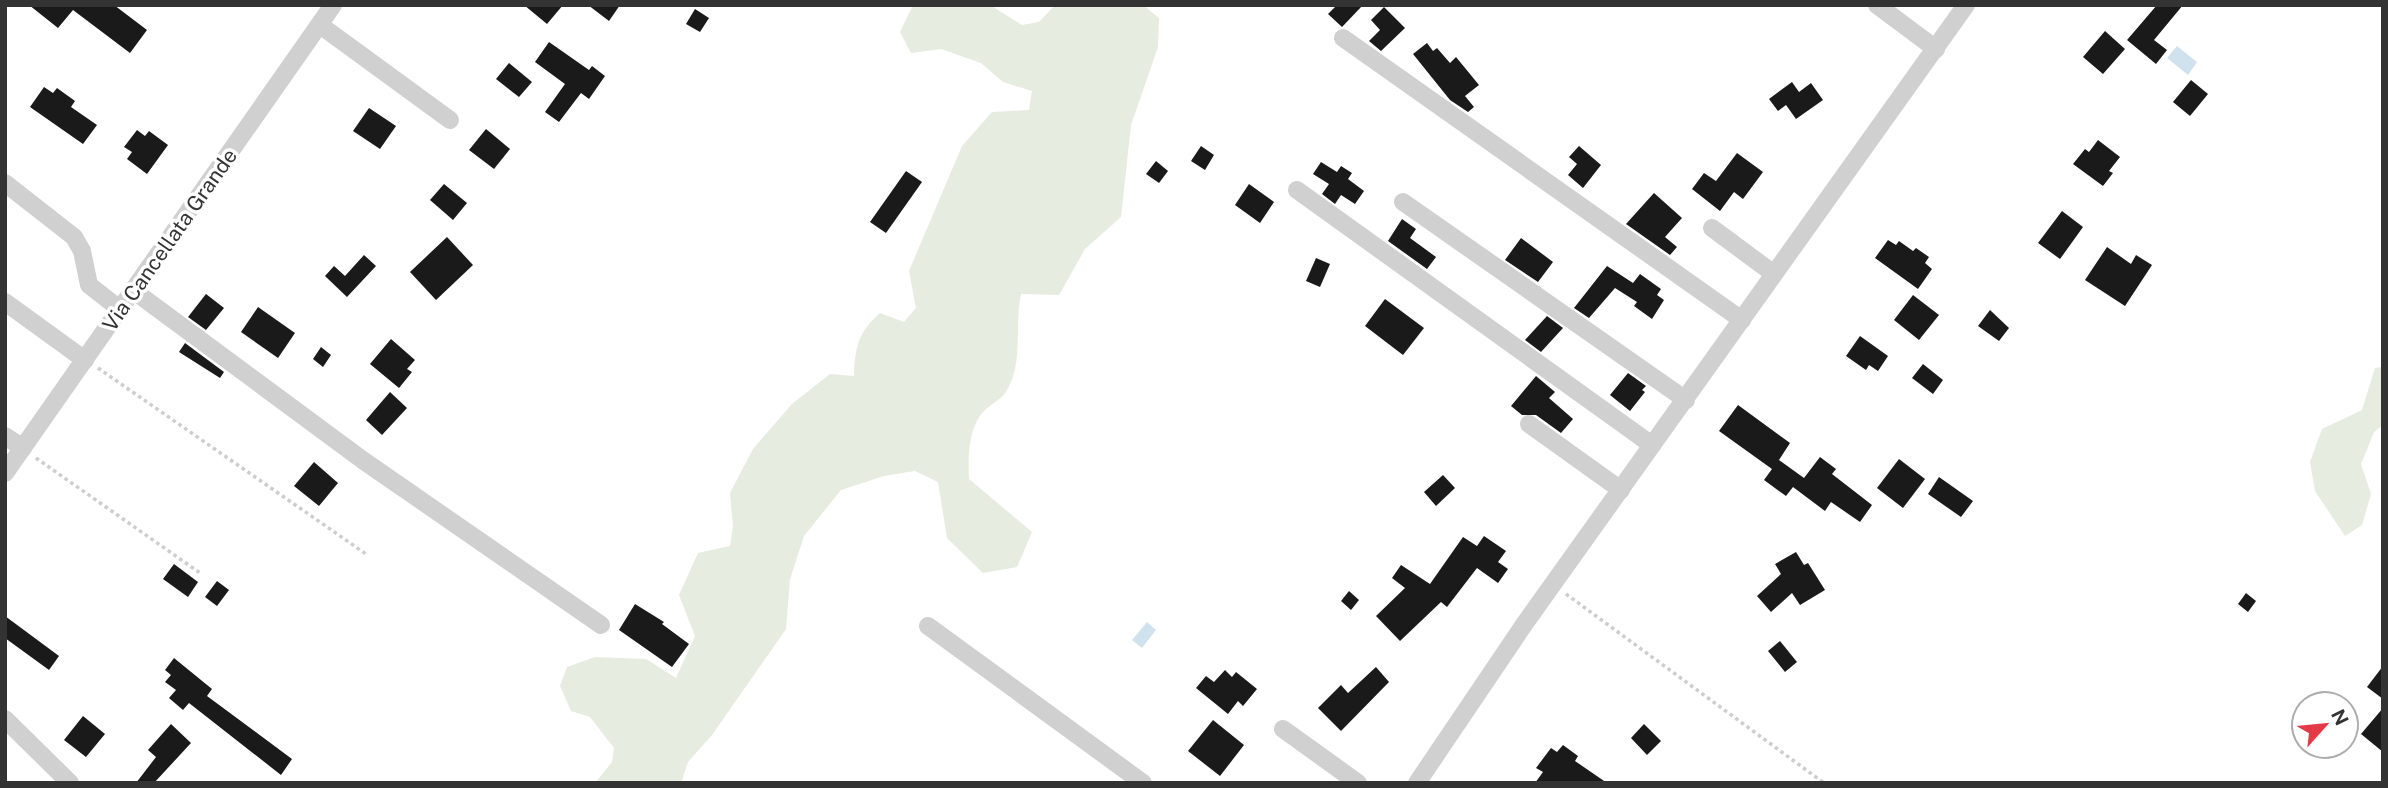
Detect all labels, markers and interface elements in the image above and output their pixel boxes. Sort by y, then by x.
street label: Via Cancellata Grande [97,144,242,336]
north arrow [2290,690,2360,760]
text: N [2327,706,2353,729]

